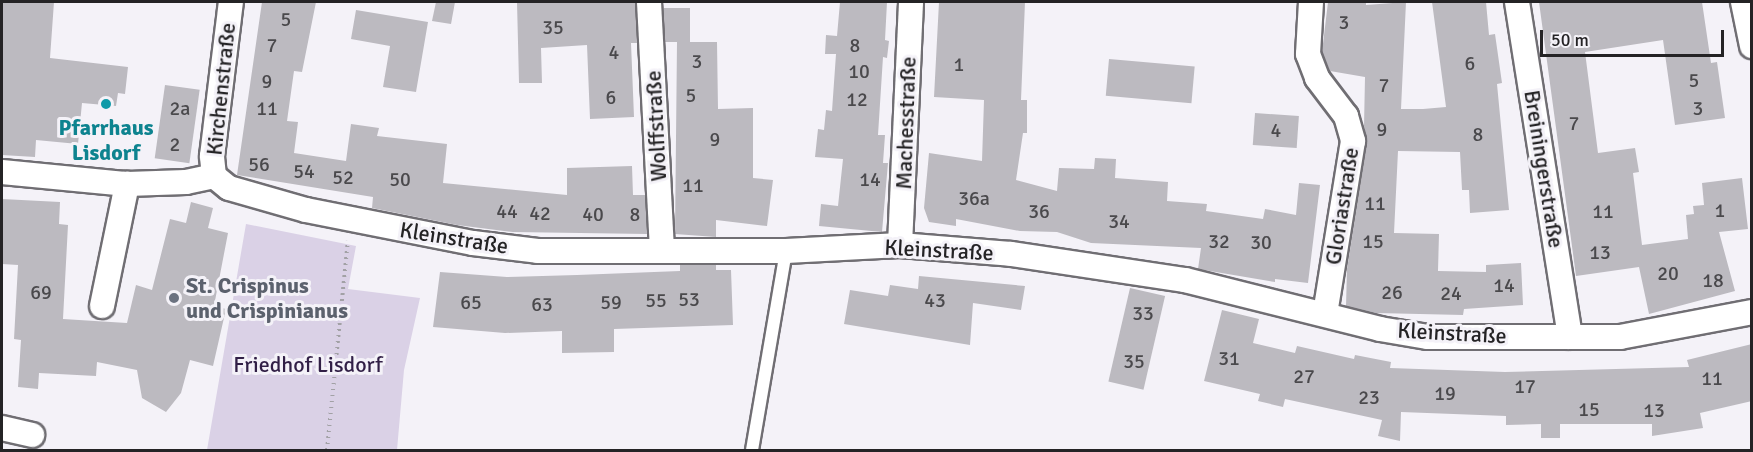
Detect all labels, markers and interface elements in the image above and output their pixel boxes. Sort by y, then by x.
house number: 5 [281,7,291,31]
house number: 3 [1339,10,1349,34]
house number: 35 [542,15,564,39]
scale bar [1543,18,1728,56]
street label: Kirchenstraße [201,21,241,157]
text: 50 m [1551,29,1589,51]
house number: 7 [267,33,277,57]
house number: 8 [850,33,860,57]
house number: 4 [609,40,619,64]
house number: 3 [692,49,702,73]
house number: 6 [1465,51,1475,75]
house number: 1 [954,52,964,76]
street label: Machesstraße [890,56,922,190]
house number: 10 [848,59,870,83]
house number: 5 [1689,68,1699,92]
house number: 9 [262,69,272,93]
street label: Wolffstraße [640,70,672,182]
house number: 7 [1379,73,1389,97]
house number: 5 [686,83,696,107]
house number: 6 [606,85,616,109]
house number: 12 [846,87,868,111]
street label: Breiningerstraße [1518,88,1570,250]
house number: 2a [170,96,190,120]
house number: 11 [256,96,278,120]
house number: 3 [1693,96,1703,120]
marker: Pfarrhaus Lisdorf [99,97,113,111]
house number: 7 [1569,111,1579,135]
place label: Pfarrhaus Lisdorf [58,114,154,166]
house number: 9 [1377,117,1387,141]
house number: 4 [1271,118,1281,142]
house number: 8 [1473,122,1483,146]
house number: 9 [710,127,720,151]
house number: 2 [170,132,180,156]
street label: Gloriastraße [1320,145,1364,267]
house number: 56 [248,152,270,176]
house number: 54 [293,159,315,183]
house number: 52 [332,165,354,189]
house number: 50 [389,167,411,191]
house number: 14 [859,167,881,191]
house number: 11 [682,173,704,197]
house number: 36a [958,186,990,210]
house number: 11 [1364,191,1386,215]
house number: 1 [1715,198,1725,222]
house number: 44 [496,199,518,223]
house number: 36 [1028,199,1050,223]
house number: 11 [1592,199,1614,223]
house number: 42 [529,201,551,225]
house number: 40 [582,202,604,226]
house number: 8 [630,202,640,226]
house number: 34 [1108,209,1130,233]
street label: Kleinstraße [398,216,510,260]
house number: 32 [1208,229,1230,253]
house number: 15 [1362,229,1384,253]
house number: 30 [1250,230,1272,254]
street label: Kleinstraße [884,234,994,266]
house number: 13 [1589,240,1611,264]
house number: 20 [1657,261,1679,285]
house number: 18 [1702,268,1724,292]
place label: St. Crispinus und Crispinianus [186,272,348,324]
house number: 14 [1493,273,1515,297]
house number: 69 [30,280,52,304]
house number: 26 [1381,280,1403,304]
house number: 24 [1440,281,1462,305]
house number: 53 [678,287,700,311]
house number: 55 [645,288,667,312]
house number: 43 [924,288,946,312]
house number: 65 [460,290,482,314]
house number: 59 [600,290,622,314]
marker: St. Crispinus und Crispinianus [167,291,181,305]
house number: 63 [531,292,553,316]
house number: 33 [1132,301,1154,325]
street label: Kleinstraße [1397,317,1507,349]
house number: 31 [1218,346,1240,370]
house number: 35 [1123,349,1145,373]
park label: Friedhof Lisdorf [233,352,383,378]
house number: 27 [1293,364,1315,388]
house number: 11 [1701,366,1723,390]
house number: 17 [1514,374,1536,398]
house number: 19 [1434,381,1456,405]
house number: 23 [1358,385,1380,409]
house number: 15 [1578,397,1600,421]
house number: 13 [1643,398,1665,422]

